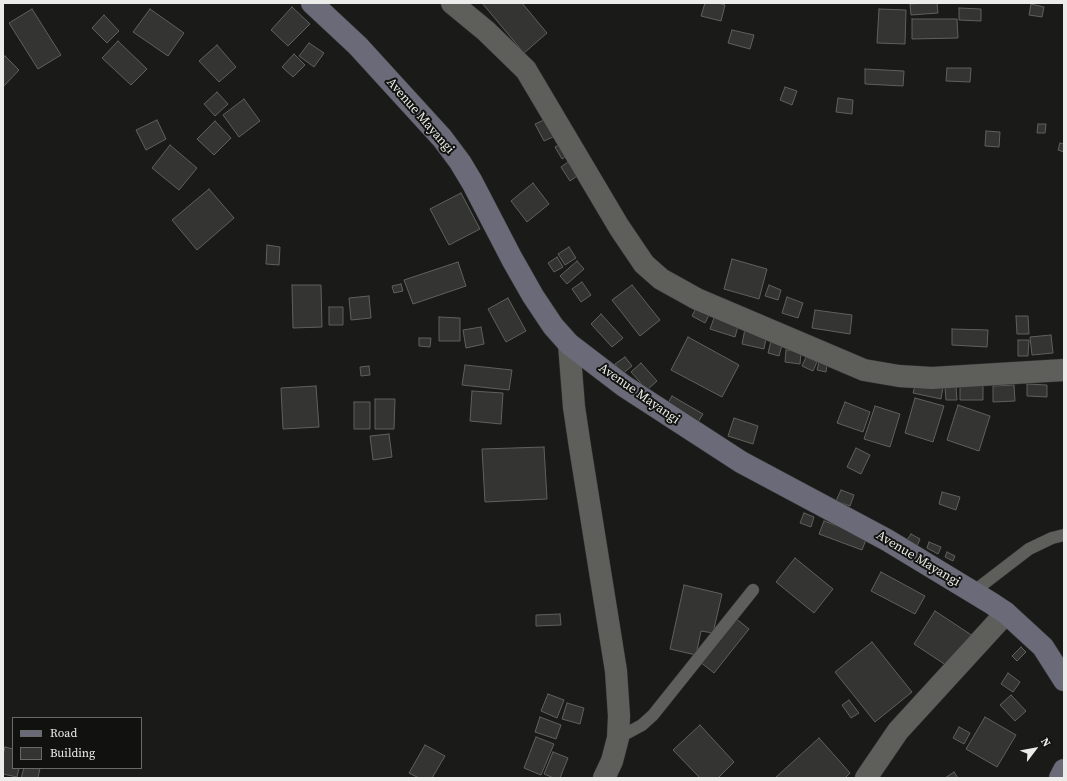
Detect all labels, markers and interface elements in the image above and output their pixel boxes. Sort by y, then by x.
street label: Avenue Mayangi [383,75,457,157]
street label: Avenue Mayangi [596,360,682,428]
street label: Avenue Mayangi [873,528,963,590]
legend [12,717,142,769]
text: Road [50,725,77,741]
north arrow [1015,729,1055,769]
text: N [1037,735,1054,750]
text: Building [50,745,95,761]

